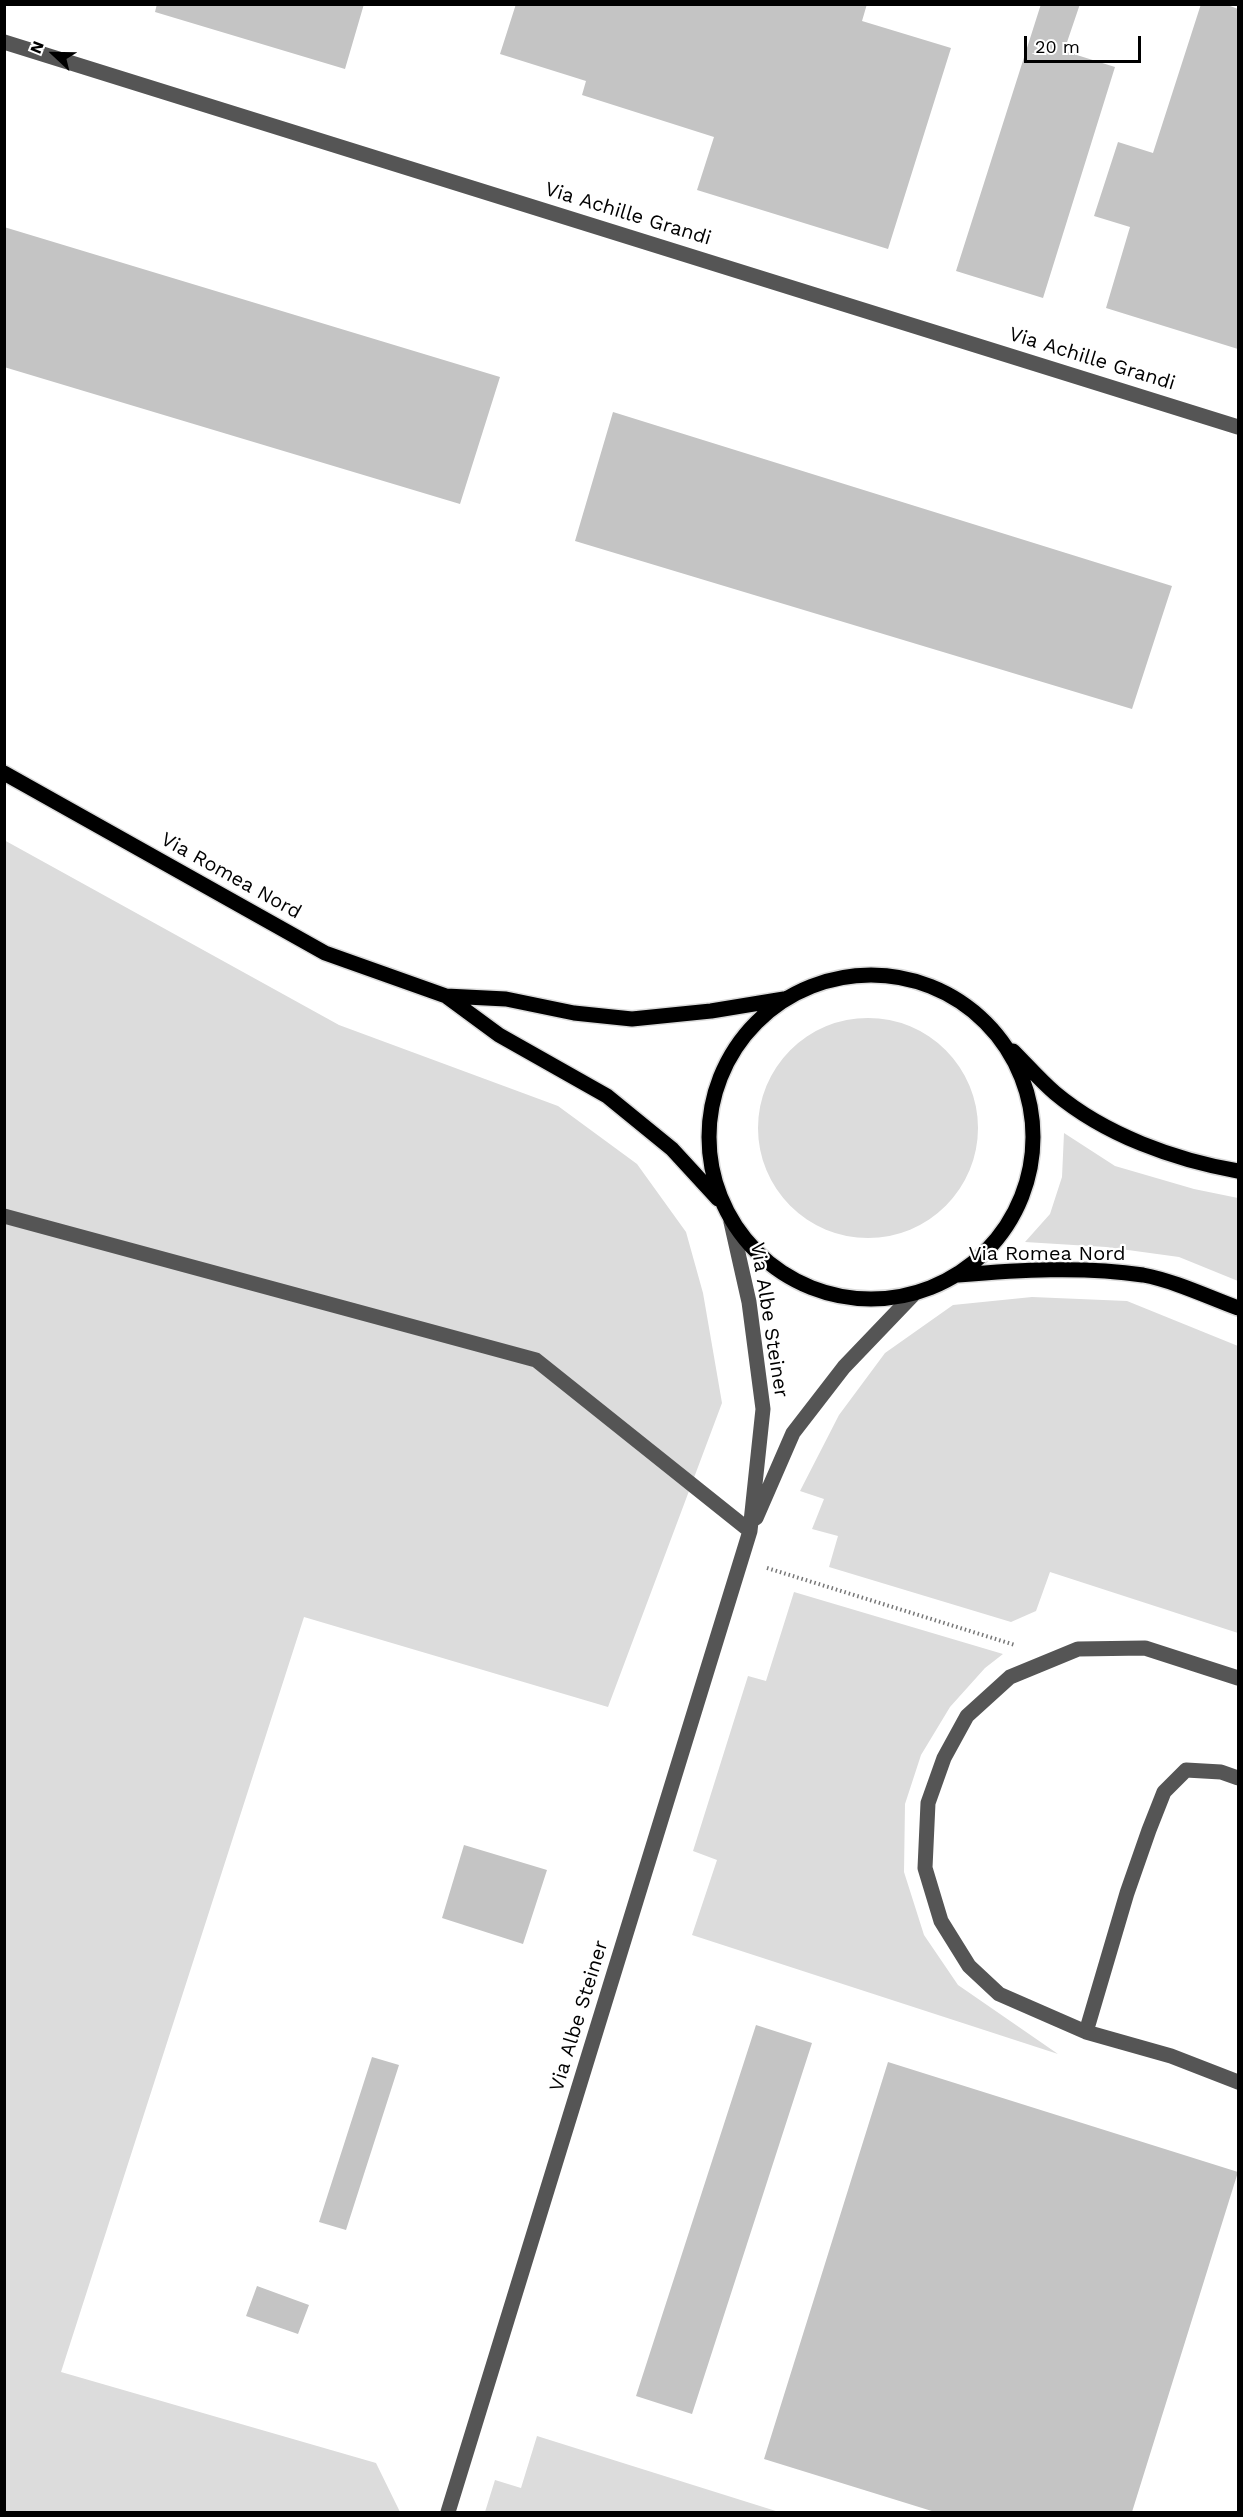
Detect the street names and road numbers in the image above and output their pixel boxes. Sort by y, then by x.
street label: Via Achille Grandi [542,177,714,251]
street label: Via Achille Grandi [1006,322,1178,396]
street label: Via Romea Nord [157,827,305,925]
street label: Via Albe Steiner [745,1241,793,1399]
street label: Via Romea Nord [968,1242,1126,1266]
street label: Via Albe Steiner [545,1938,613,2094]

